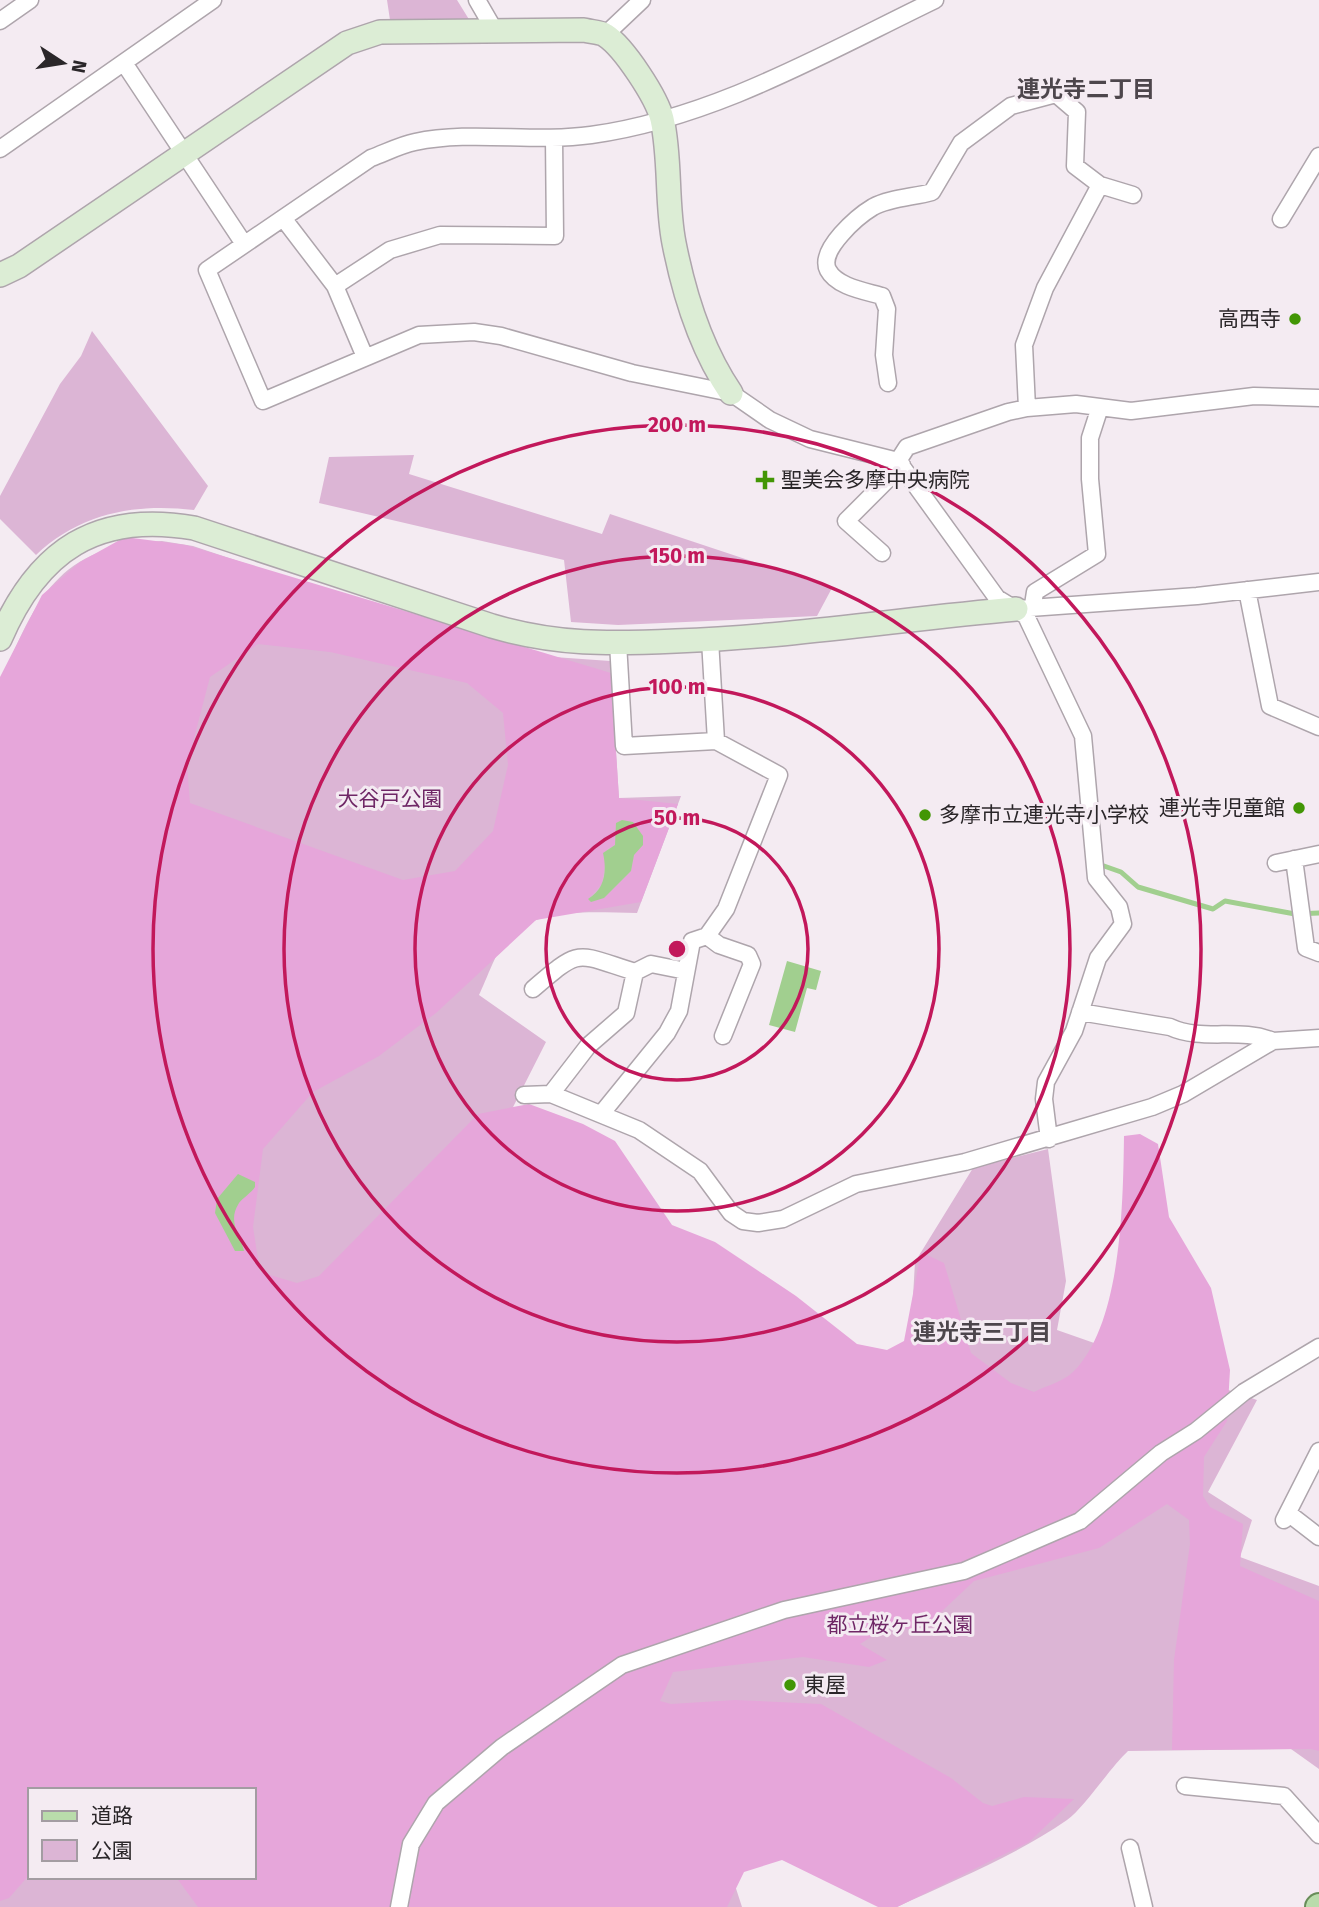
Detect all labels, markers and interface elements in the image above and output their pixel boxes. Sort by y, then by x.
north arrow [28,28,98,98]
text: N [67,58,92,75]
district label: 連光寺二丁目 [1017,75,1155,103]
place label: 高西寺 [1218,306,1281,332]
marker: 高西寺 [1287,311,1303,327]
text: 200 m [648,412,706,438]
place label: 聖美会多摩中央病院 [781,467,970,493]
marker: 聖美会多摩中央病院 [755,470,775,490]
text: 150 m [649,543,705,569]
text: 100 m [648,674,706,700]
park label: 大谷戸公園 [338,786,443,812]
place label: 連光寺児童館 [1159,795,1285,821]
marker: 連光寺児童館 [1291,800,1307,816]
place label: 多摩市立連光寺小学校 [939,802,1149,828]
text: 50 m [654,805,700,831]
marker: 多摩市立連光寺小学校 [917,807,933,823]
centre of rings [665,937,689,961]
district label: 連光寺三丁目 [913,1318,1051,1346]
park label: 都立桜ヶ丘公園 [827,1612,974,1638]
place label: 東屋 [804,1672,846,1698]
marker: 東屋 [782,1677,798,1693]
legend [28,1788,256,1879]
text: 道路 [91,1803,133,1829]
text: 公園 [91,1838,133,1864]

